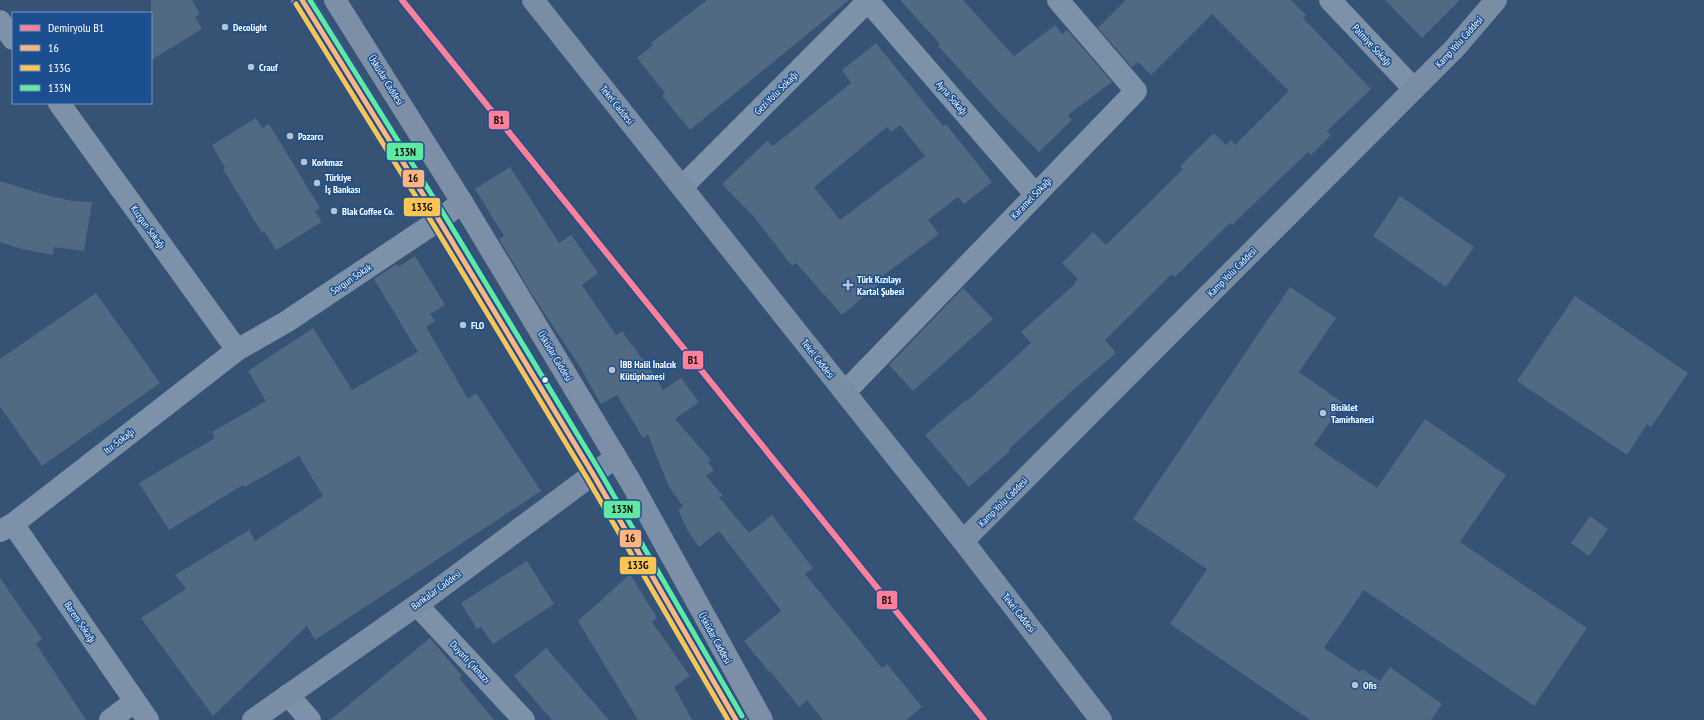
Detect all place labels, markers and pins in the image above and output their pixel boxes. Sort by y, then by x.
place label: Decolight [233,21,267,34]
marker: Decolight [220,22,230,32]
place label: Crauf [259,61,279,74]
marker: Crauf [246,62,256,72]
place label: Pazarcı [298,130,323,143]
marker: Pazarcı [285,131,295,141]
place label: Korkmaz [312,156,343,169]
marker: Korkmaz [299,157,309,167]
place label: Türkiye İş Bankası [325,171,360,196]
marker: Türkiye İş Bankası [312,178,322,188]
place label: Blak Coffee Co. [342,205,394,218]
marker: Blak Coffee Co. [329,206,339,216]
place label: Türk Kızılayı Kartal Şubesi [857,273,904,298]
marker: Türk Kızılayı Kartal Şubesi [842,279,854,291]
place label: FLO [471,319,485,332]
marker: FLO [458,320,468,330]
place label: İBB Halil İnalcık Kütüphanesi [620,358,677,383]
marker: İBB Halil İnalcık Kütüphanesi [607,365,617,375]
unlabelled marker [540,375,550,385]
place label: Bisiklet Tamirhanesi [1331,401,1374,426]
marker: Bisiklet Tamirhanesi [1318,408,1328,418]
place label: Ofis [1363,679,1377,692]
marker: Ofis [1350,680,1360,690]

